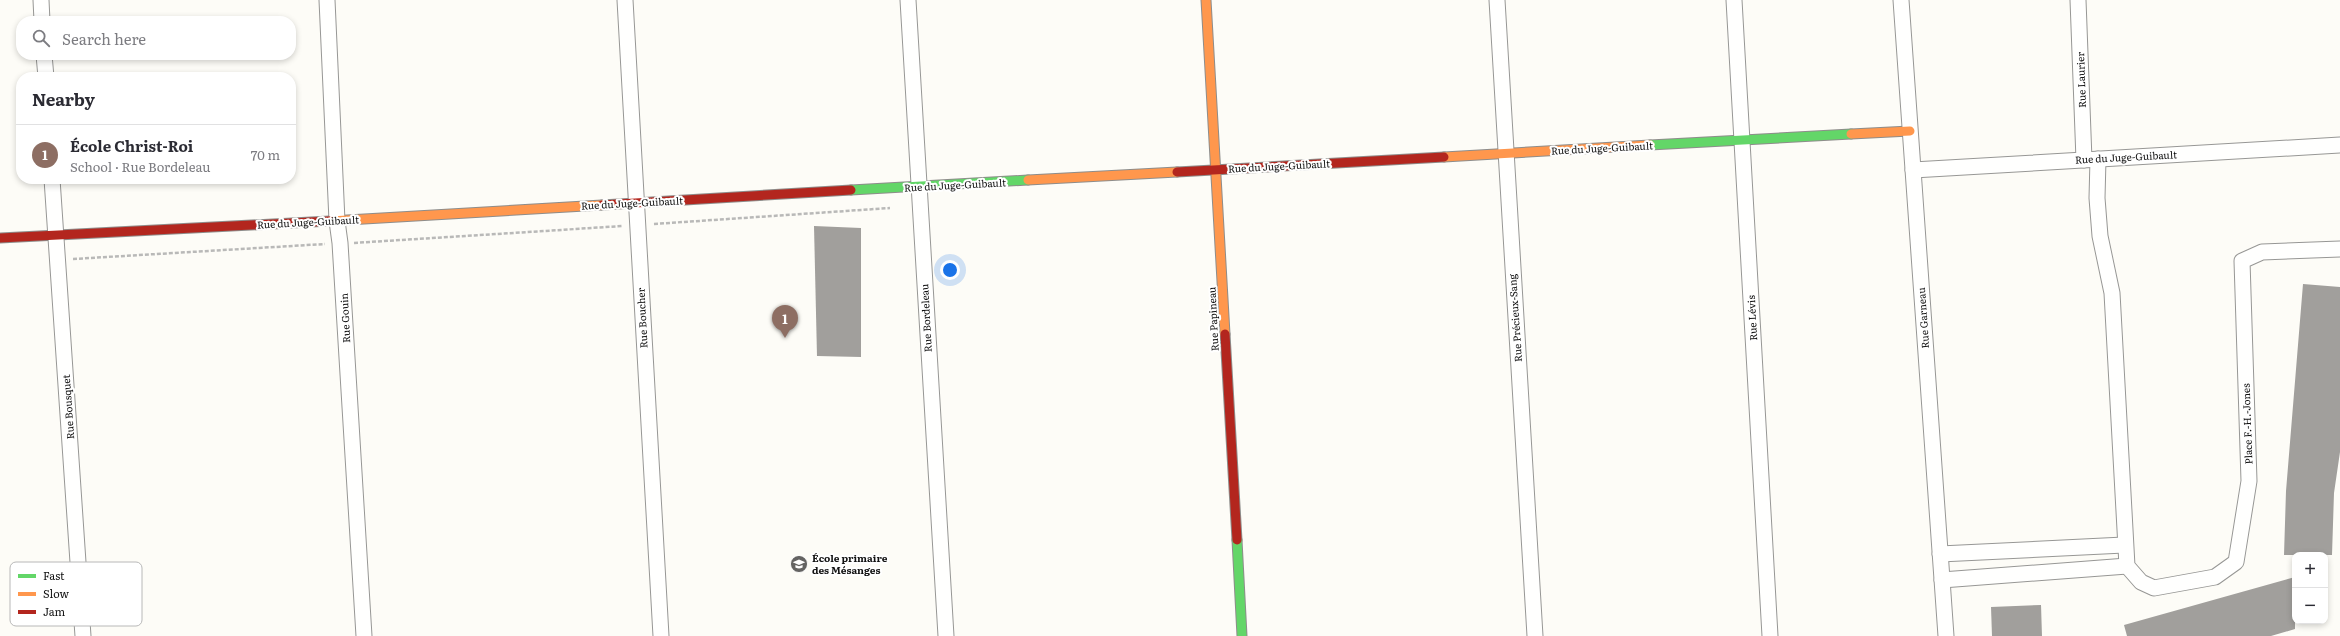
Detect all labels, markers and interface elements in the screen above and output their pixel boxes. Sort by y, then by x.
search box [16,16,296,60]
icon: search [30,27,52,49]
text: Search here [62,27,146,50]
street label: Rue Laurier [2072,51,2089,108]
text: Nearby [32,86,95,111]
text: École Christ-Roi [70,134,193,157]
street label: Rue du Juge-Guibault [1551,137,1653,158]
text: 1 [42,145,48,164]
text: 70 m [251,145,280,164]
street label: Rue du Juge-Guibault [2075,146,2177,167]
street label: Rue du Juge-Guibault [1228,155,1330,176]
text: School · Rue Bordeleau [70,157,210,176]
street label: Rue du Juge-Guibault [904,174,1006,195]
street label: Rue du Juge-Guibault [581,192,683,213]
street label: Rue du Juge-Guibault [257,211,359,232]
your location [940,260,960,280]
street label: Rue Précieux-Sang [1504,273,1525,363]
street label: Rue Bordeleau [916,283,935,353]
street label: Rue Papineau [1203,286,1222,352]
street label: Rue Garneau [1913,286,1932,349]
street label: Rue Boucher [632,287,651,349]
street label: Rue Gouin [336,292,353,343]
street label: Rue Lévis [1743,294,1760,341]
pin: 1 [772,305,798,338]
street label: Rue Bousquet [58,374,77,440]
street label: Place F.-H.-Jones [2238,383,2255,465]
place label: École primaire des Mésanges [812,550,888,577]
map controls [2292,552,2328,624]
button: + [2292,552,2328,588]
school or university icon: École primaire des Mésanges [789,554,809,574]
legend [10,562,142,626]
text: Fast [43,567,65,583]
text: Slow [43,585,69,601]
button: − [2292,588,2328,624]
text: Jam [43,603,66,619]

